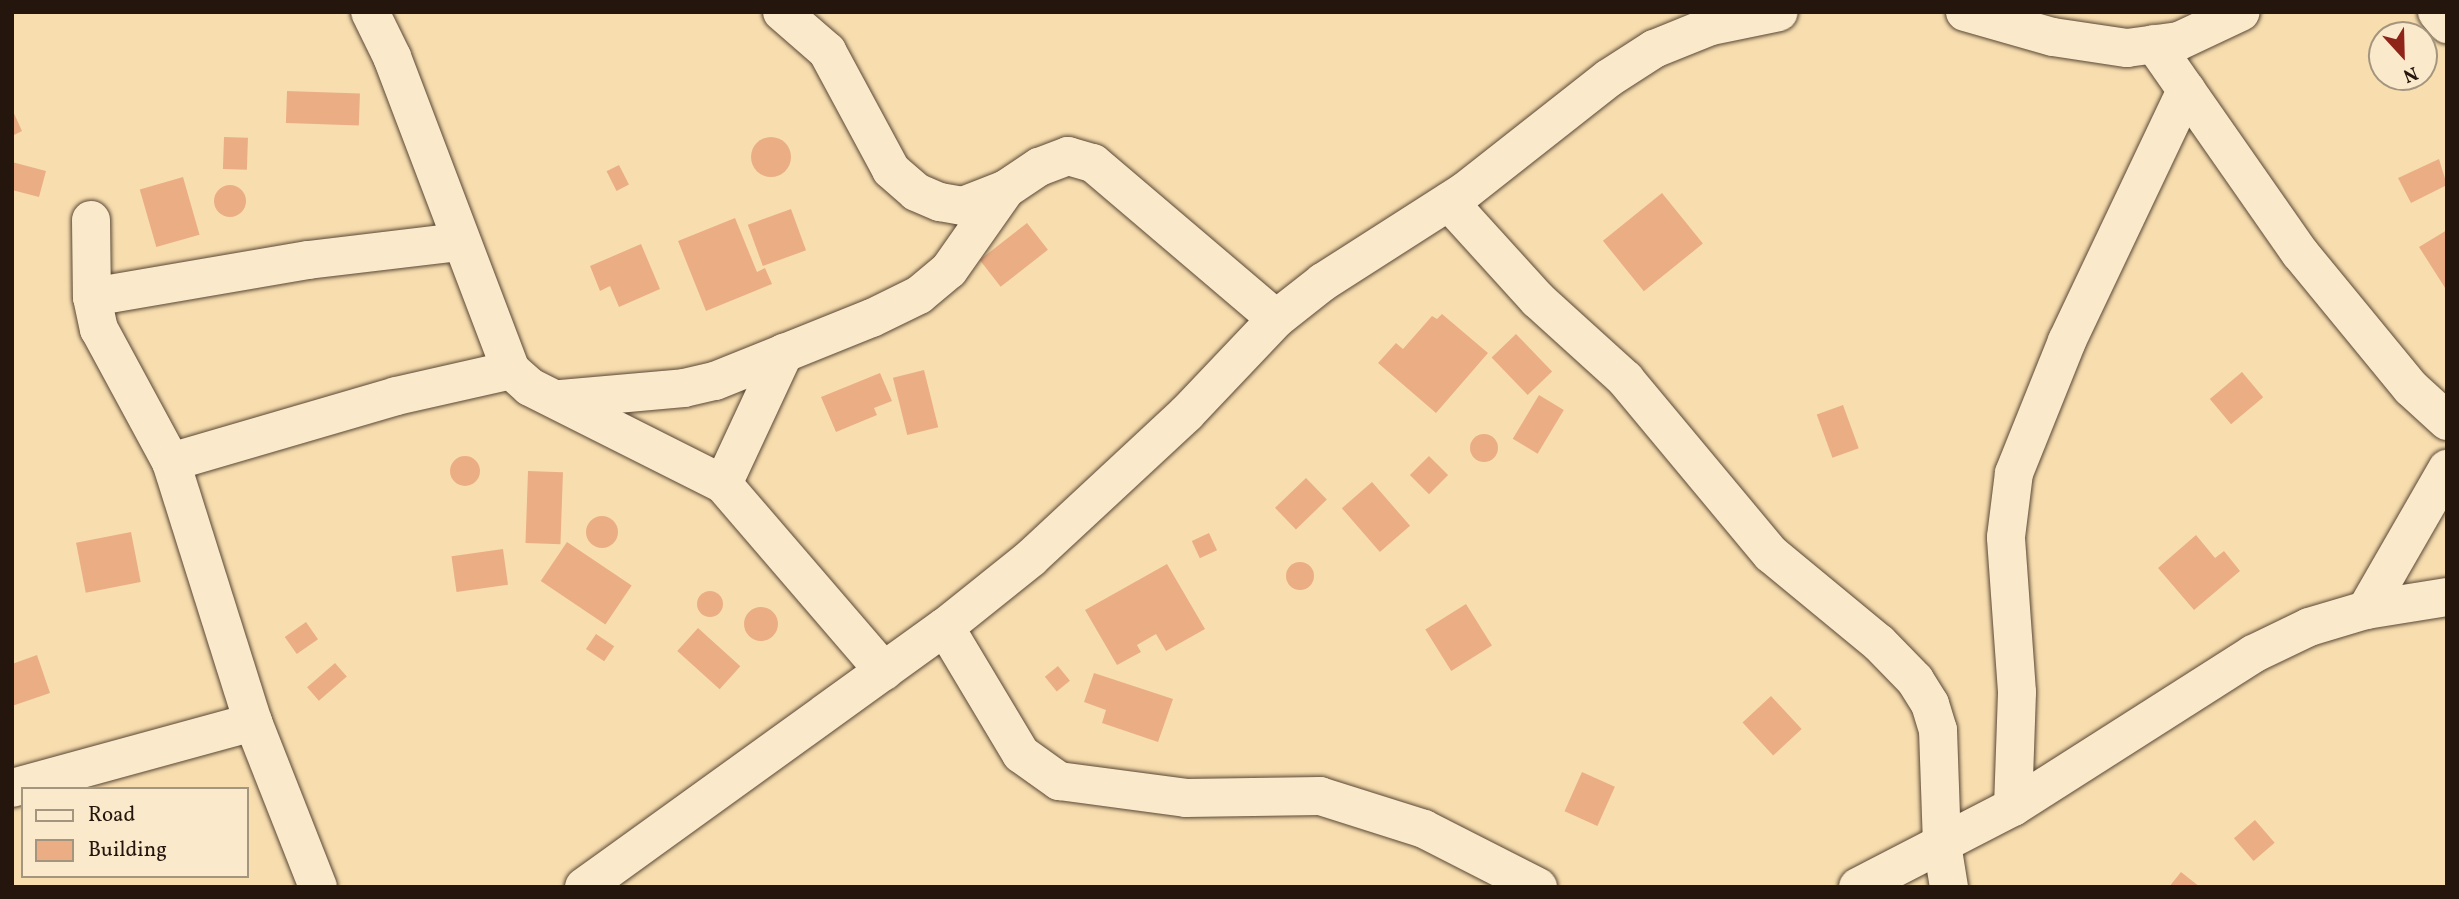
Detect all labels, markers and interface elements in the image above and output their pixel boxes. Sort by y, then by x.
north arrow [2368,21,2438,91]
text: N [2399,59,2421,88]
legend [21,787,248,878]
text: Road [88,801,135,830]
text: Building [88,836,167,865]

